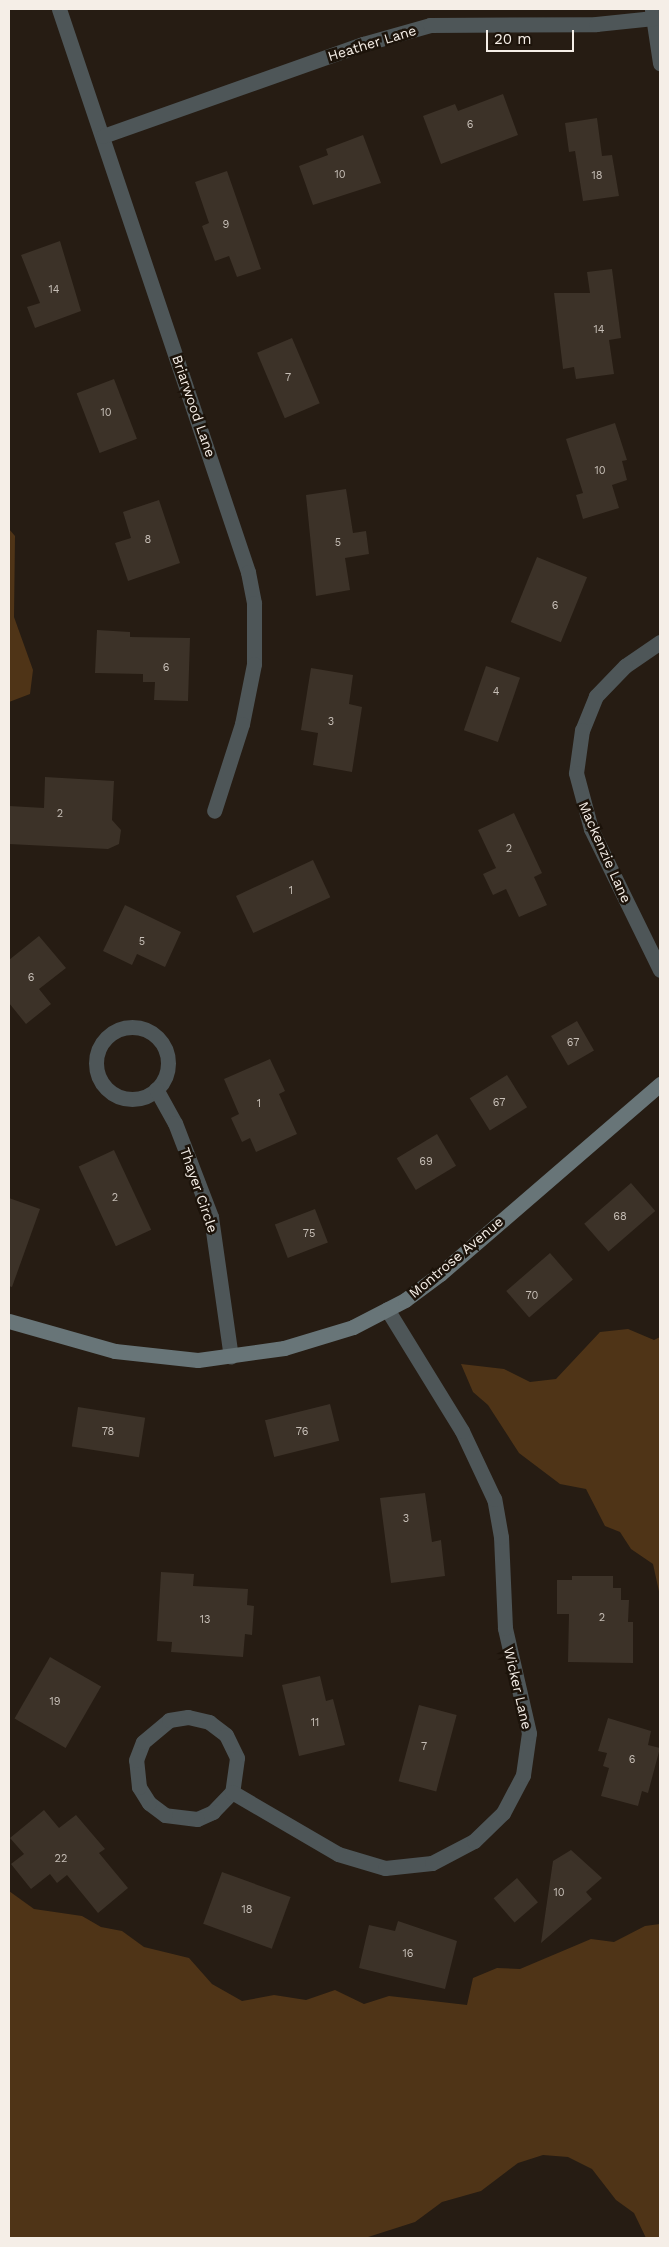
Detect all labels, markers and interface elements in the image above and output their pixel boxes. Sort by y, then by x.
scale bar [489,20,576,52]
street label: Heather Lane [326,22,418,64]
text: 20 m [494,30,532,48]
house number: 6 [467,118,473,132]
house number: 10 [334,168,346,182]
house number: 18 [591,169,603,183]
house number: 9 [223,218,229,232]
house number: 14 [48,283,60,297]
house number: 14 [593,323,605,337]
street label: Briarwood Lane [169,353,219,459]
house number: 7 [285,371,291,385]
house number: 10 [100,406,112,420]
house number: 10 [594,464,606,478]
house number: 8 [145,533,151,547]
house number: 5 [335,536,341,550]
house number: 6 [552,599,558,613]
house number: 6 [163,661,169,675]
house number: 4 [493,685,499,699]
house number: 3 [328,715,334,729]
street label: Mackenzie Lane [575,799,635,905]
house number: 2 [57,807,63,821]
house number: 2 [506,842,512,856]
house number: 1 [289,884,293,898]
house number: 5 [139,935,145,949]
house number: 6 [28,971,34,985]
house number: 67 [567,1036,579,1050]
house number: 67 [493,1096,505,1110]
house number: 1 [257,1097,261,1111]
street label: Thayer Circle [177,1145,221,1235]
house number: 69 [419,1155,433,1169]
house number: 2 [112,1191,118,1205]
house number: 68 [613,1210,627,1224]
street label: Montrose Avenue [405,1213,507,1301]
house number: 75 [303,1227,315,1241]
house number: 70 [526,1289,538,1303]
house number: 78 [102,1425,114,1439]
house number: 76 [296,1425,308,1439]
house number: 3 [403,1512,409,1526]
house number: 2 [599,1611,605,1625]
house number: 13 [200,1613,210,1627]
street label: Wicker Lane [500,1645,536,1731]
house number: 19 [49,1695,61,1709]
house number: 11 [311,1716,319,1730]
house number: 7 [421,1740,427,1754]
house number: 6 [629,1753,635,1767]
house number: 22 [55,1852,67,1866]
house number: 10 [553,1886,565,1900]
house number: 18 [241,1903,253,1917]
house number: 16 [403,1947,413,1961]

